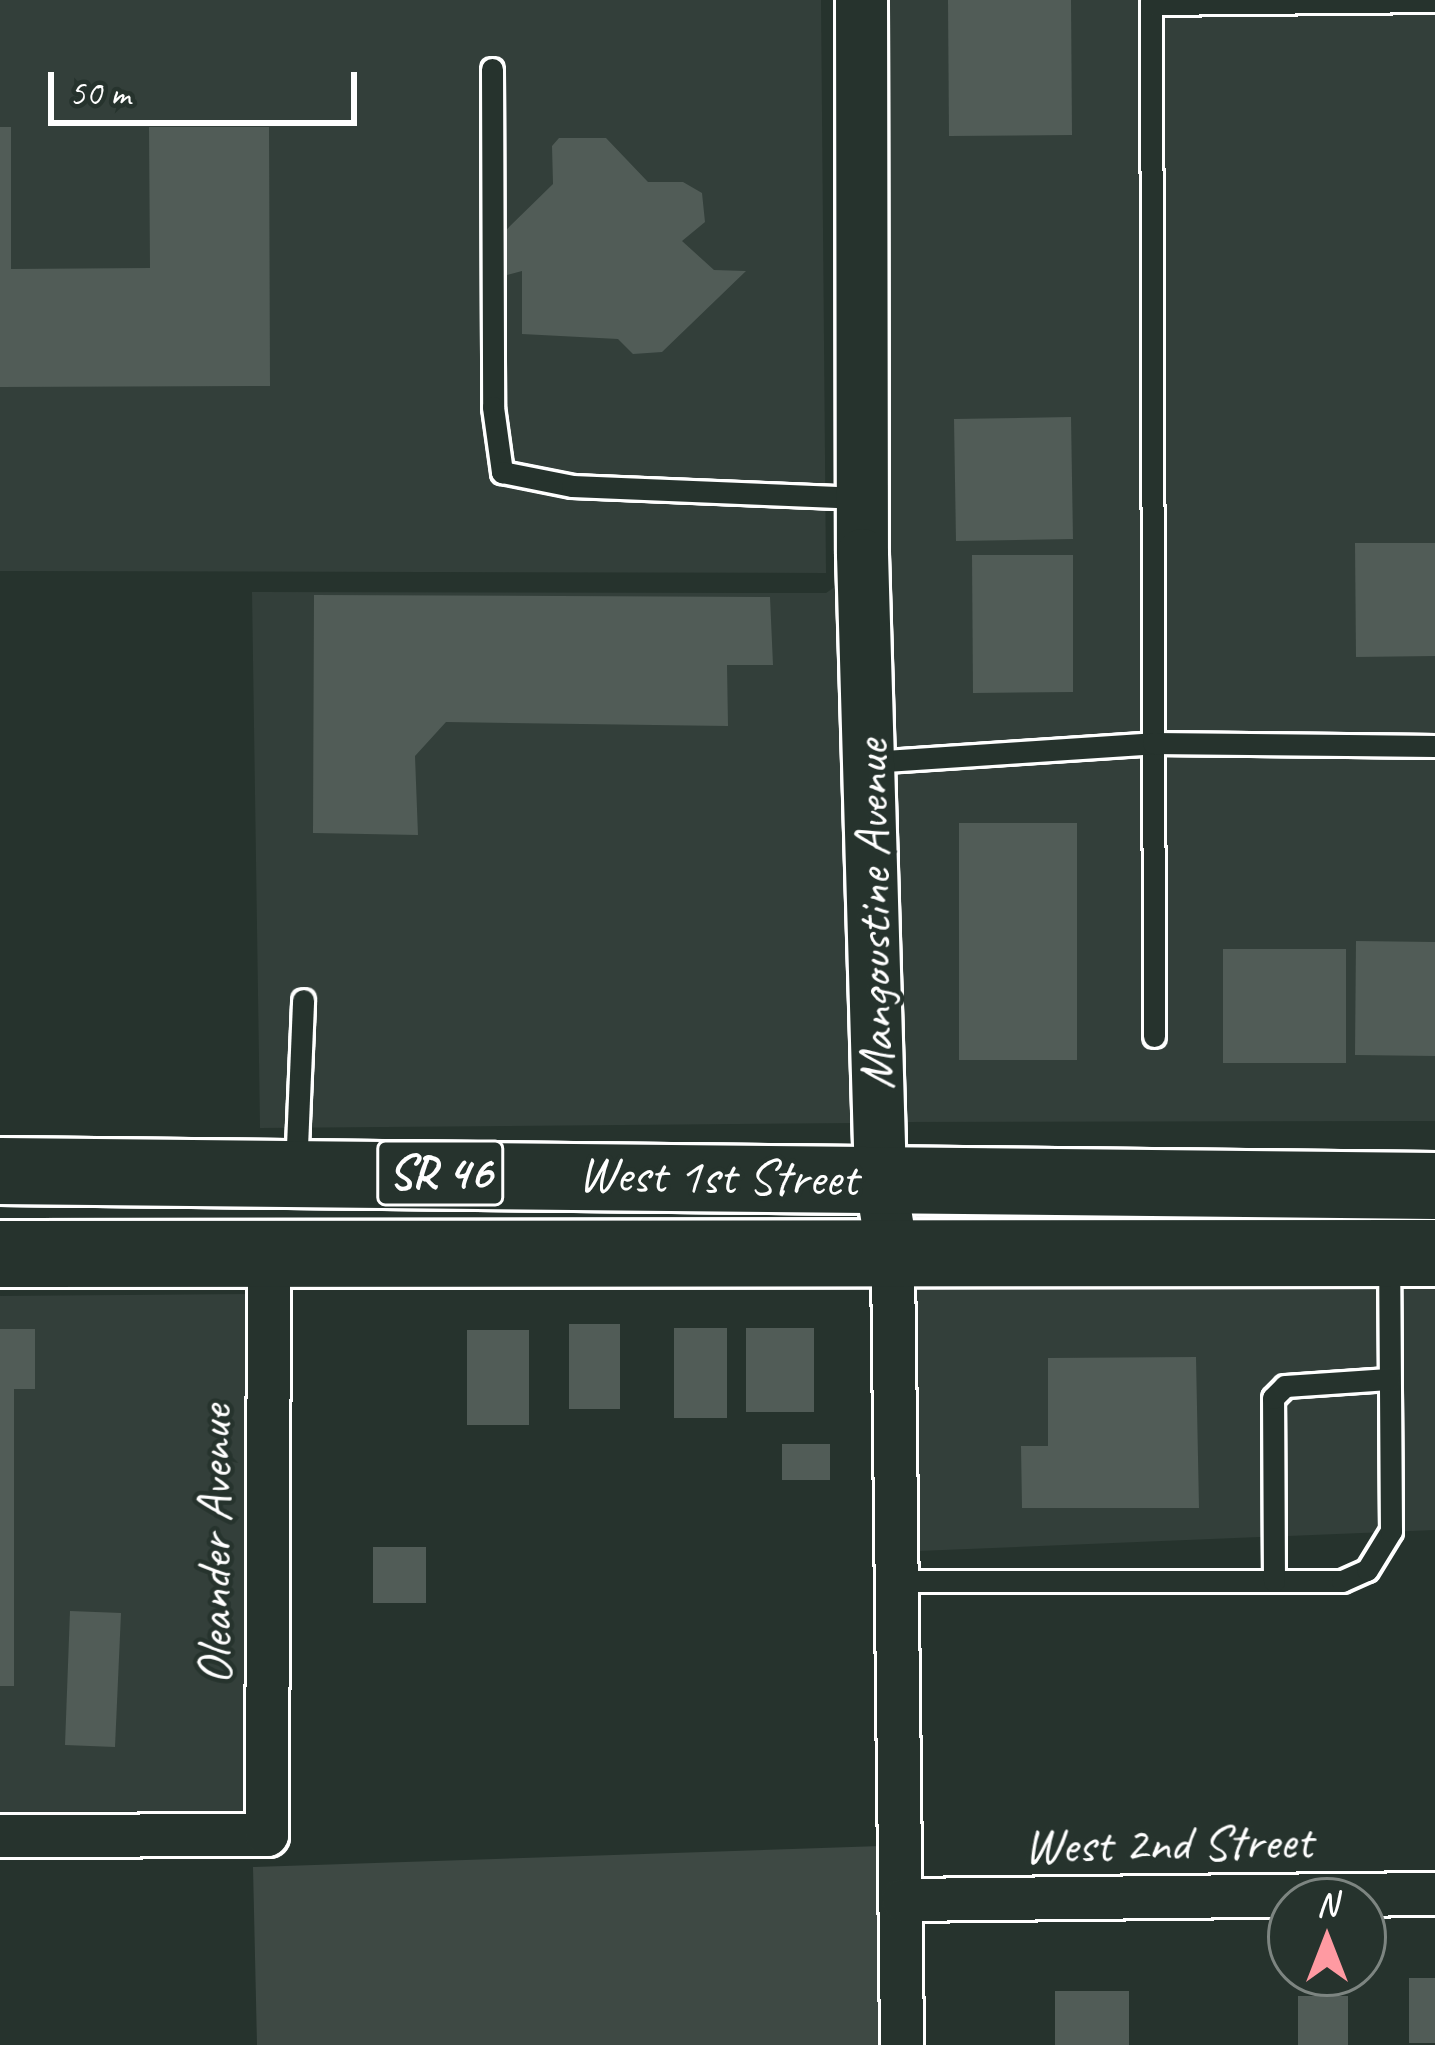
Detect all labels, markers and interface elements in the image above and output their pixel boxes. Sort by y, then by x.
scale bar [54,48,363,122]
text: 50 m [69,70,130,116]
street label: Mangoustine Avenue [839,739,907,1091]
road number: SR 46 [374,1131,506,1215]
street label: West 1st Street [577,1143,859,1209]
street label: Oleander Avenue [183,1405,245,1685]
street label: West 2nd Street [1023,1810,1313,1876]
north arrow [1267,1877,1387,1997]
text: N [1317,1883,1337,1925]

